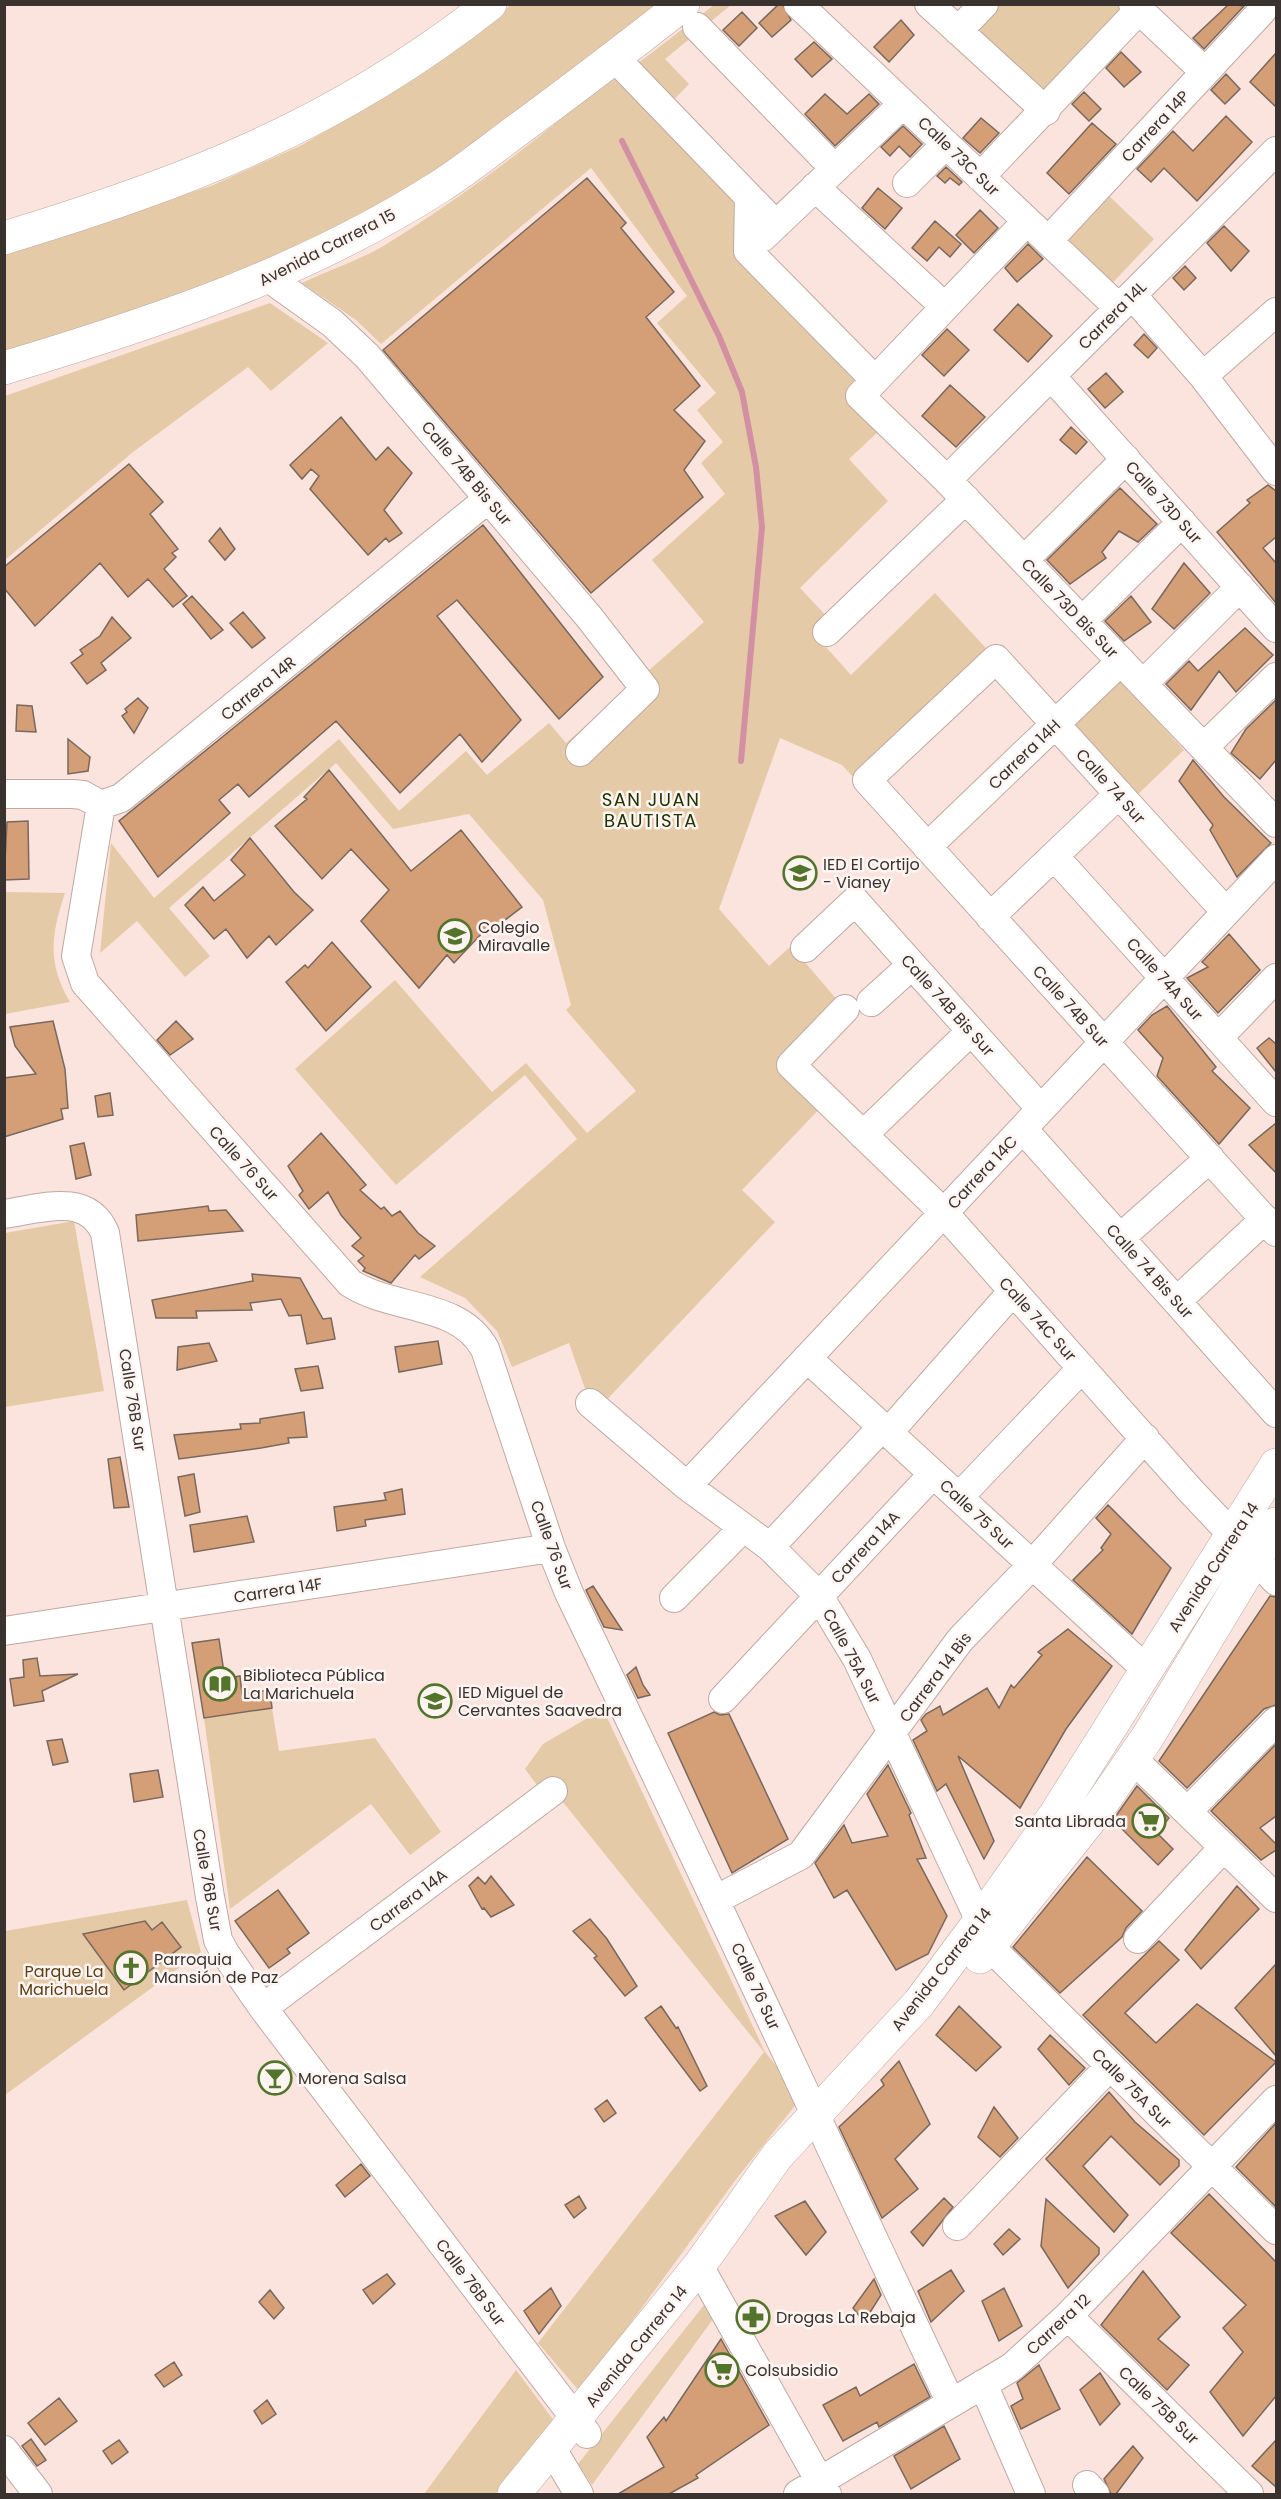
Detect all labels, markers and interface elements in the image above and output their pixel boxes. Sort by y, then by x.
street label: Carrera 14P [1116,85,1195,167]
street label: Calle 73C Sur [913,111,1005,201]
street label: Avenida Carrera 15 [255,203,400,292]
street label: Carrera 14L [1073,276,1152,355]
street label: Calle 74B Bis Sur [416,416,517,531]
street label: Calle 73D Sur [1120,456,1207,549]
street label: Calle 73D Bis Sur [1016,553,1123,663]
street label: Carrera 14R [216,651,301,726]
street label: Carrera 14H [983,714,1066,795]
street label: Calle 74 Sur [1071,744,1151,829]
district label: SAN JUAN BAUTISTA [602,787,700,833]
place label: IED El Cortijo - Vianey [823,853,920,894]
school or university icon: IED El Cortijo - Vianey [782,855,818,891]
place label: Colegio Miravalle [478,916,550,957]
school or university icon: Colegio Miravalle [437,918,473,954]
street label: Calle 74A Sur [1121,933,1208,1026]
street label: Calle 74B Bis Sur [896,949,1000,1061]
street label: Calle 74B Sur [1027,960,1114,1053]
street label: Calle 76 Sur [204,1121,284,1206]
street label: Carrera 14C [942,1130,1023,1214]
street label: Calle 74 Bis Sur [1101,1219,1198,1324]
street label: Calle 74C Sur [994,1272,1082,1367]
street label: Calle 76B Sur [113,1347,152,1453]
street label: Calle 75 Sur [934,1474,1019,1555]
street label: Calle 76 Sur [525,1497,578,1593]
street label: Avenida Carrera 14 [1163,1498,1264,1637]
street label: Carrera 14A [826,1506,905,1589]
street label: Carrera 14F [232,1572,324,1609]
street label: Calle 75A Sur [817,1605,886,1708]
street label: Carrera 14 Bis [894,1627,977,1727]
place label: Biblioteca Pública La Marichuela [243,1664,385,1705]
library icon: Biblioteca Pública La Marichuela [202,1666,238,1702]
place label: IED Miguel de Cervantes Saavedra [458,1681,622,1722]
school or university icon: IED Miguel de Cervantes Saavedra [417,1683,453,1719]
supermarket icon: Santa Librada [1131,1803,1167,1839]
place label: Santa Librada [1015,1810,1126,1833]
street label: Calle 76B Sur [187,1827,228,1933]
street label: Carrera 14A [365,1863,452,1937]
street label: Avenida Carrera 14 [886,1903,997,2036]
street label: Calle 76 Sur [725,1939,786,2034]
place label: Parroquia Mansión de Paz [154,1948,278,1989]
church icon: Parroquia Mansión de Paz [113,1950,149,1986]
park label: Parque La Marichuela [19,1960,109,2001]
street label: Calle 75A Sur [1087,2043,1177,2134]
bar icon: Morena Salsa [257,2060,293,2096]
place label: Morena Salsa [298,2067,407,2090]
street label: Calle 76B Sur [430,2234,511,2331]
street label: Avenida Carrera 14 [580,2280,693,2412]
street label: Carrera 12 [1021,2289,1096,2360]
pharmacy icon: Drogas La Rebaja [735,2299,771,2335]
place label: Drogas La Rebaja [776,2306,916,2329]
supermarket icon: Colsubsidio [704,2352,740,2388]
place label: Colsubsidio [745,2359,838,2382]
street label: Calle 75B Sur [1113,2361,1204,2450]

